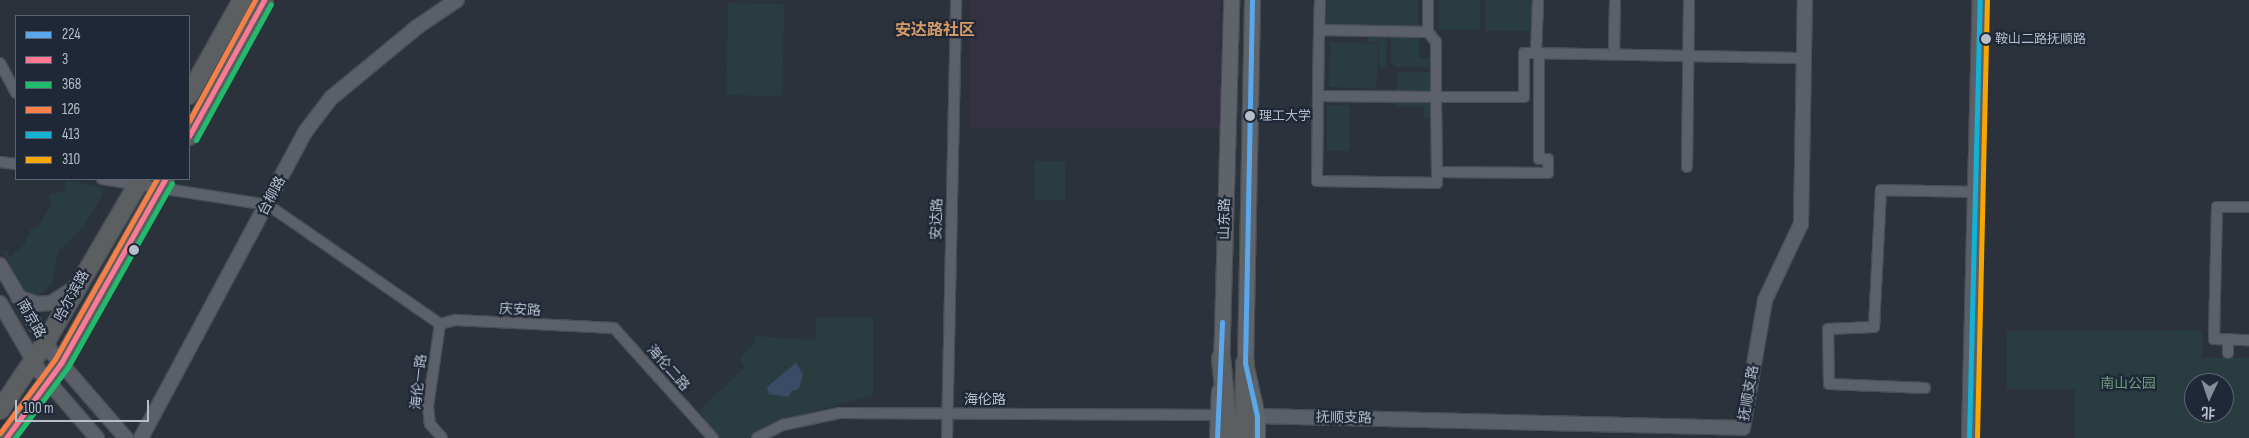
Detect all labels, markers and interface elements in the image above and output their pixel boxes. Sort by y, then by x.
legend [15,15,190,180]
district label: 安达路社区 [895,21,975,41]
text: 224 [62,25,81,44]
place label: 鞍山二路抚顺路 [1995,31,2086,47]
marker: 鞍山二路抚顺路 [1981,34,1991,44]
text: 3 [62,50,68,69]
text: 368 [62,75,81,94]
text: 126 [62,100,80,119]
place label: 理工大学 [1259,108,1311,124]
marker: 理工大学 [1245,111,1255,121]
text: 413 [62,125,80,144]
text: 310 [62,150,80,169]
street label: 台柳路 [255,174,289,218]
street label: 安达路 [928,198,946,240]
street label: 山东路 [1216,198,1234,240]
unlabelled marker [129,245,139,255]
street label: 哈尔滨路 [51,267,93,325]
street label: 南京路 [13,297,49,341]
street label: 庆安路 [499,301,541,319]
street label: 海伦二路 [643,342,693,394]
street label: 海伦一路 [408,353,430,411]
street label: 抚顺支路 [1736,364,1762,422]
north arrow [2184,373,2234,423]
park label: 南山公园 [2100,376,2156,392]
scale bar [18,390,151,422]
street label: 海伦路 [964,392,1006,408]
text: 100 m [23,399,54,418]
text: 北 [2201,404,2216,421]
street label: 抚顺支路 [1316,409,1372,427]

